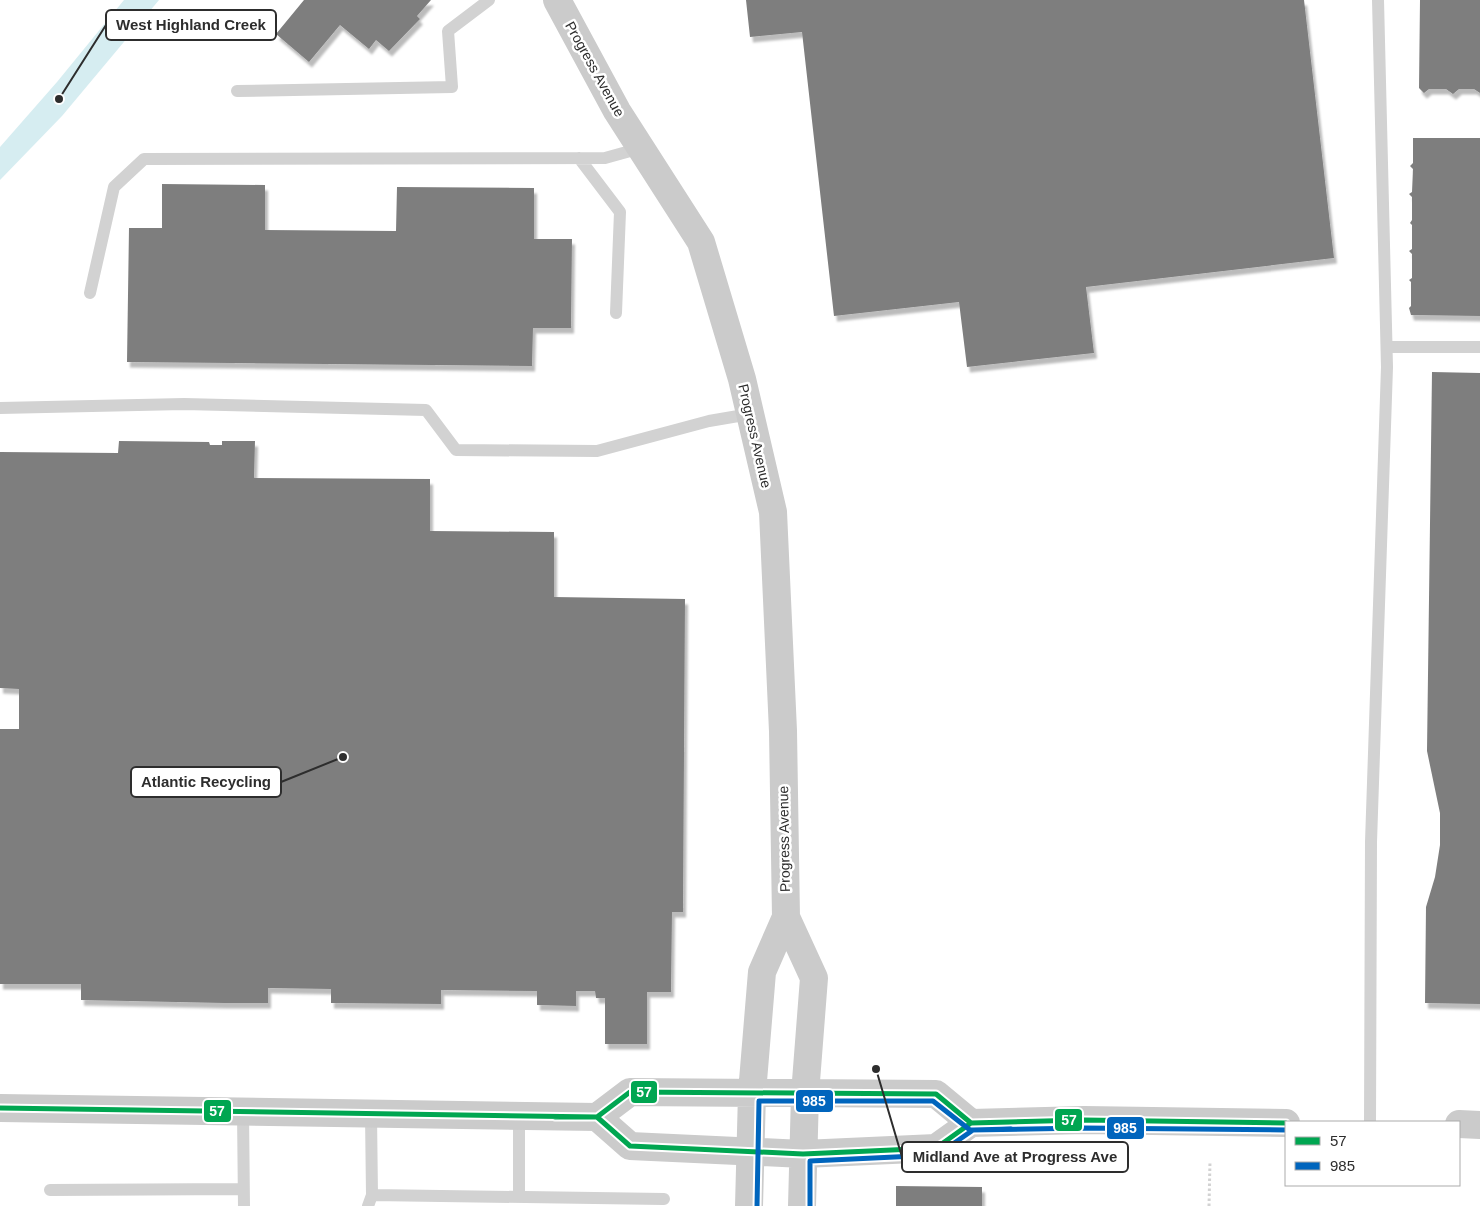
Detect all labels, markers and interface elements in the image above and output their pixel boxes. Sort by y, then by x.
callout: West Highland Creek [106,10,276,40]
text: West Highland Creek [116,16,267,33]
street label: Progress Avenue [562,19,628,120]
street label: Progress Avenue [735,382,775,490]
callout: Atlantic Recycling [131,767,281,797]
text: Atlantic Recycling [141,773,271,790]
street label: Progress Avenue [775,785,793,892]
line badge: 57 [630,1080,658,1104]
text: 57 [636,1084,652,1100]
line badge: 985 [795,1089,834,1113]
text: 985 [802,1093,826,1109]
line badge: 57 [203,1099,232,1123]
text: 57 [209,1103,225,1119]
line badge: 57 [1054,1108,1083,1132]
text: 57 [1061,1112,1077,1128]
line badge: 985 [1106,1116,1145,1140]
text: 985 [1113,1120,1137,1136]
legend [1285,1121,1460,1186]
text: 57 [1330,1132,1347,1149]
callout: Midland Ave at Progress Ave [902,1142,1128,1172]
text: Midland Ave at Progress Ave [913,1148,1117,1165]
text: 985 [1330,1157,1355,1174]

